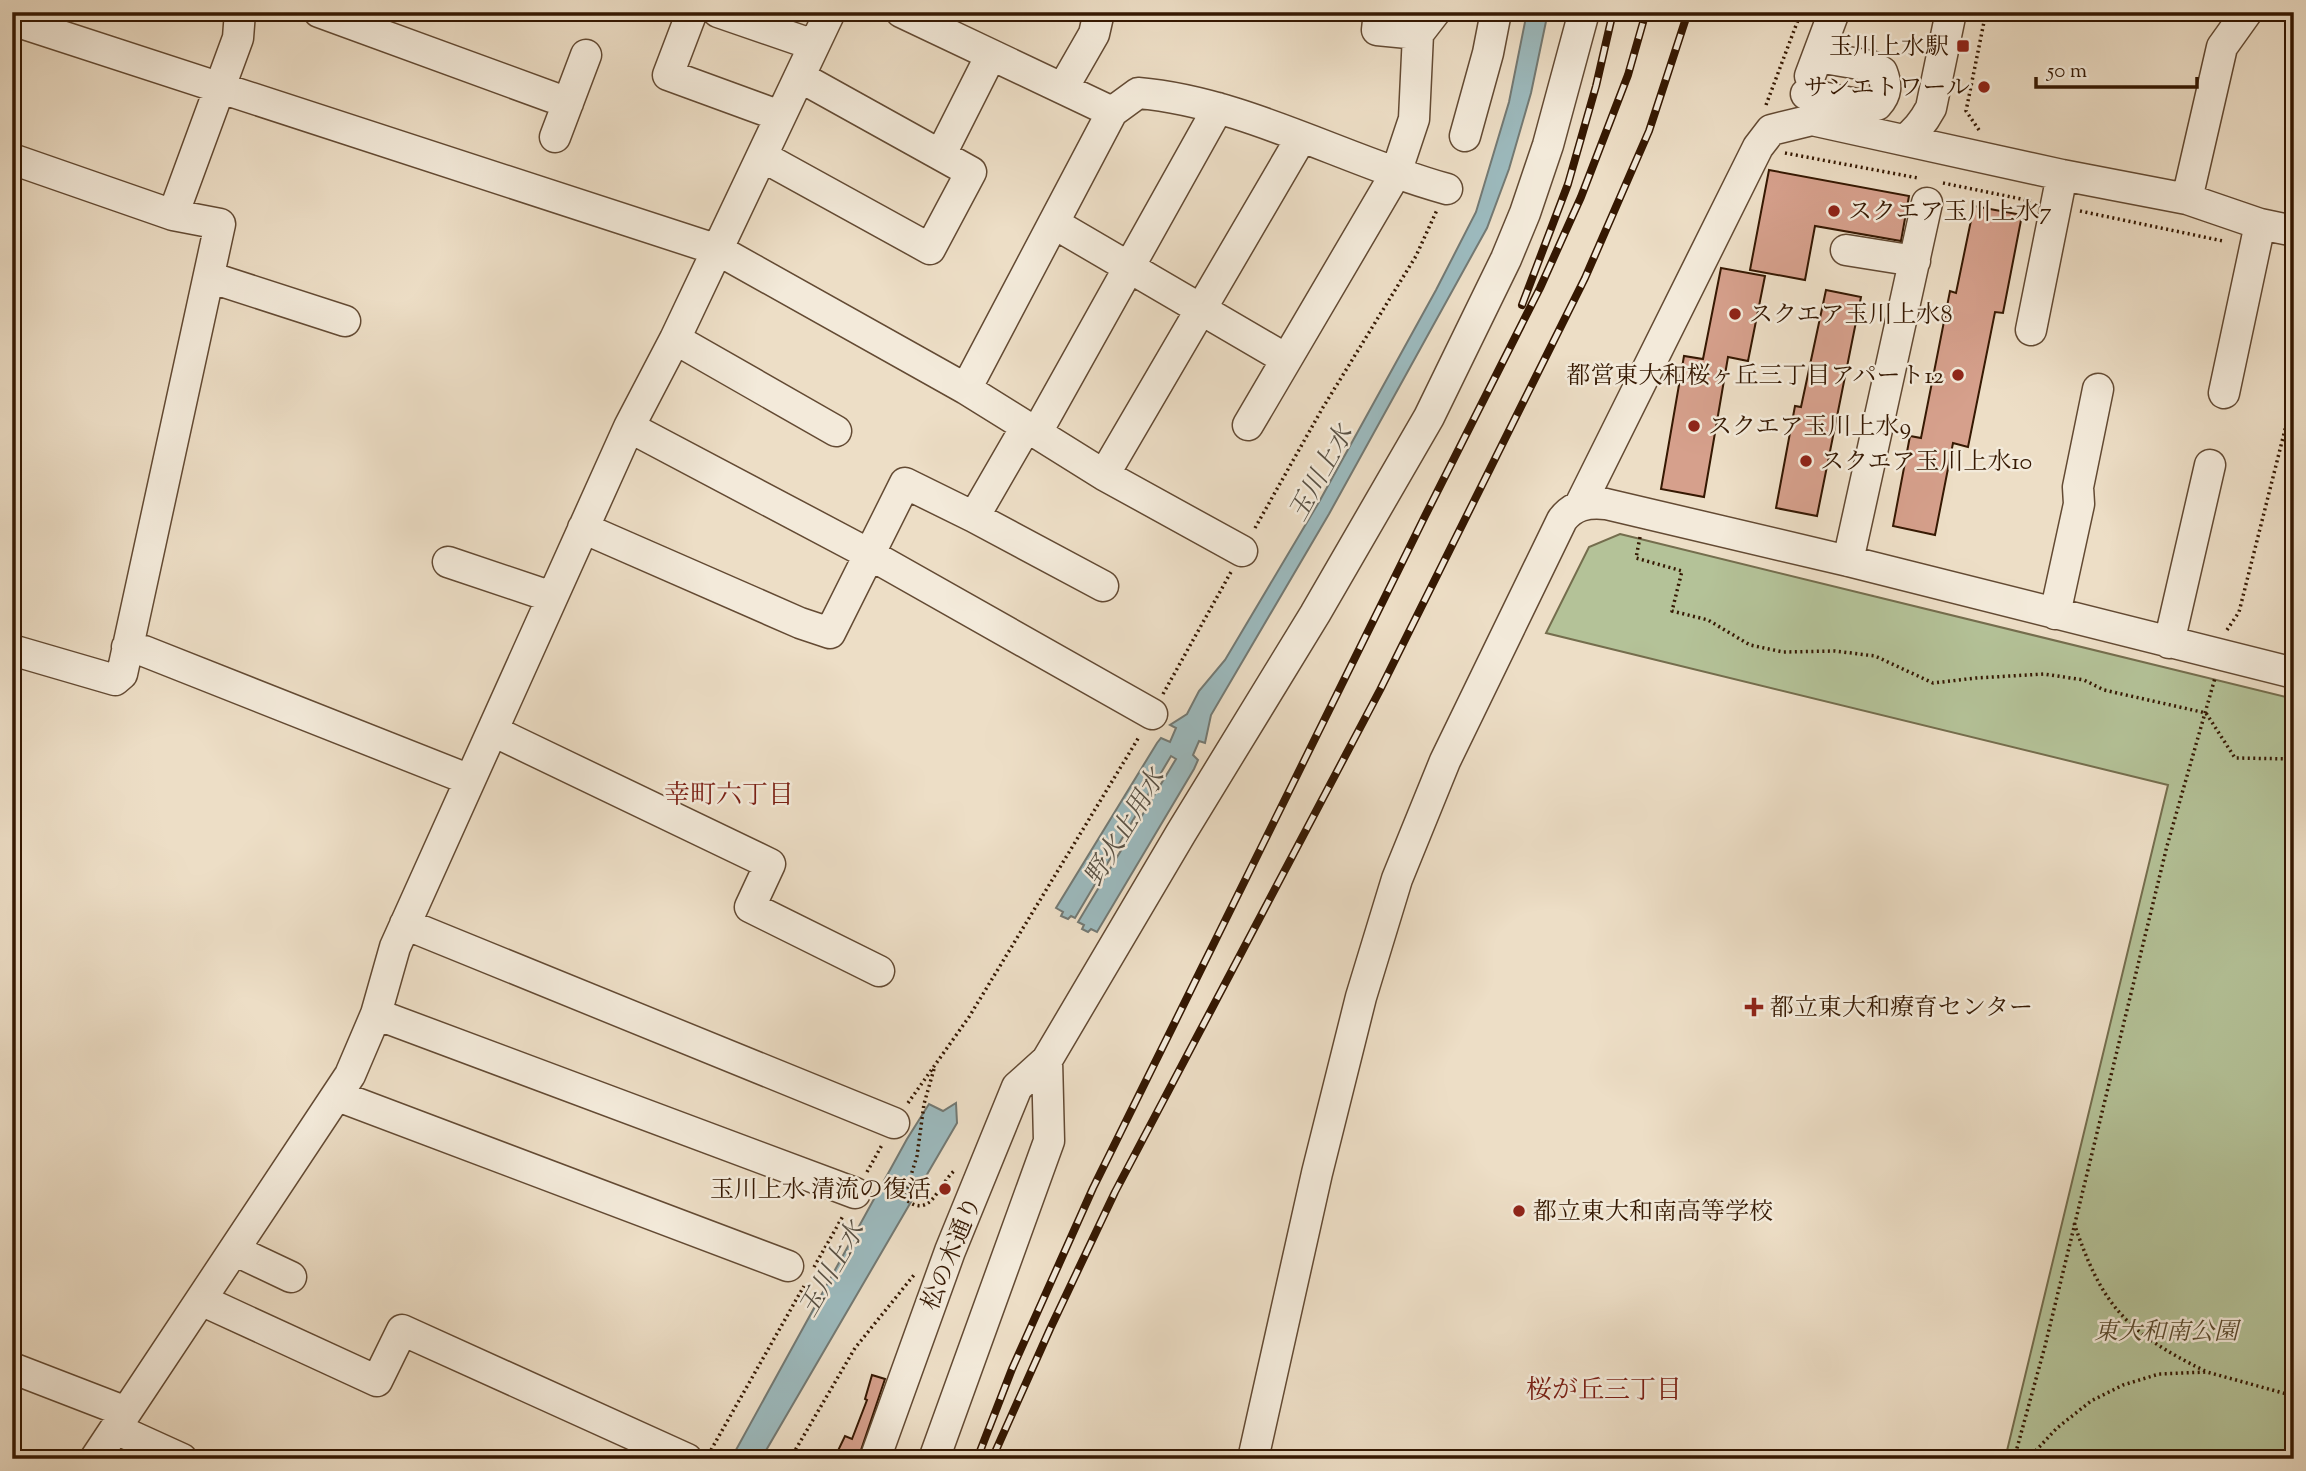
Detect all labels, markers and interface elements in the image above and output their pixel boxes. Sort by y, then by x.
place label: 玉川上水駅 [1829,31,1949,65]
marker: 玉川上水駅 [1955,38,1971,54]
scale bar [2036,46,2198,90]
text: 50 m [2046,57,2087,87]
place label: サンエトワール [1804,72,1970,106]
marker: サンエトワール [1976,79,1992,95]
place label: スクエア玉川上水7 [1848,196,2052,230]
marker: スクエア玉川上水7 [1826,203,1842,219]
place label: スクエア玉川上水8 [1749,299,1953,333]
marker: スクエア玉川上水8 [1727,306,1743,322]
place label: 都営東大和桜ヶ丘三丁目アパート12 [1567,360,1944,394]
marker: 都営東大和桜ヶ丘三丁目アパート12 [1950,367,1966,383]
place label: スクエア玉川上水9 [1708,411,1911,445]
water label: 玉川上水 [1281,417,1365,529]
marker: スクエア玉川上水9 [1686,418,1702,434]
place label: スクエア玉川上水10 [1820,446,2032,480]
marker: スクエア玉川上水10 [1798,453,1814,469]
water label: 野火止用水 [1077,760,1177,894]
district label: 幸町六丁目 [664,778,794,815]
place label: 都立東大和療育センター [1770,992,2033,1026]
marker: 都立東大和療育センター [1744,997,1764,1017]
place label: 玉川上水 清流の復活 [710,1174,931,1208]
marker: 玉川上水 清流の復活 [937,1181,953,1197]
street label: 松の木通り [915,1192,991,1316]
place label: 都立東大和南高等学校 [1533,1196,1773,1230]
marker: 都立東大和南高等学校 [1511,1203,1527,1219]
water label: 玉川上水 [791,1213,877,1325]
park label: 東大和南公園 [2094,1316,2242,1350]
district label: 桜が丘三丁目 [1526,1373,1682,1410]

